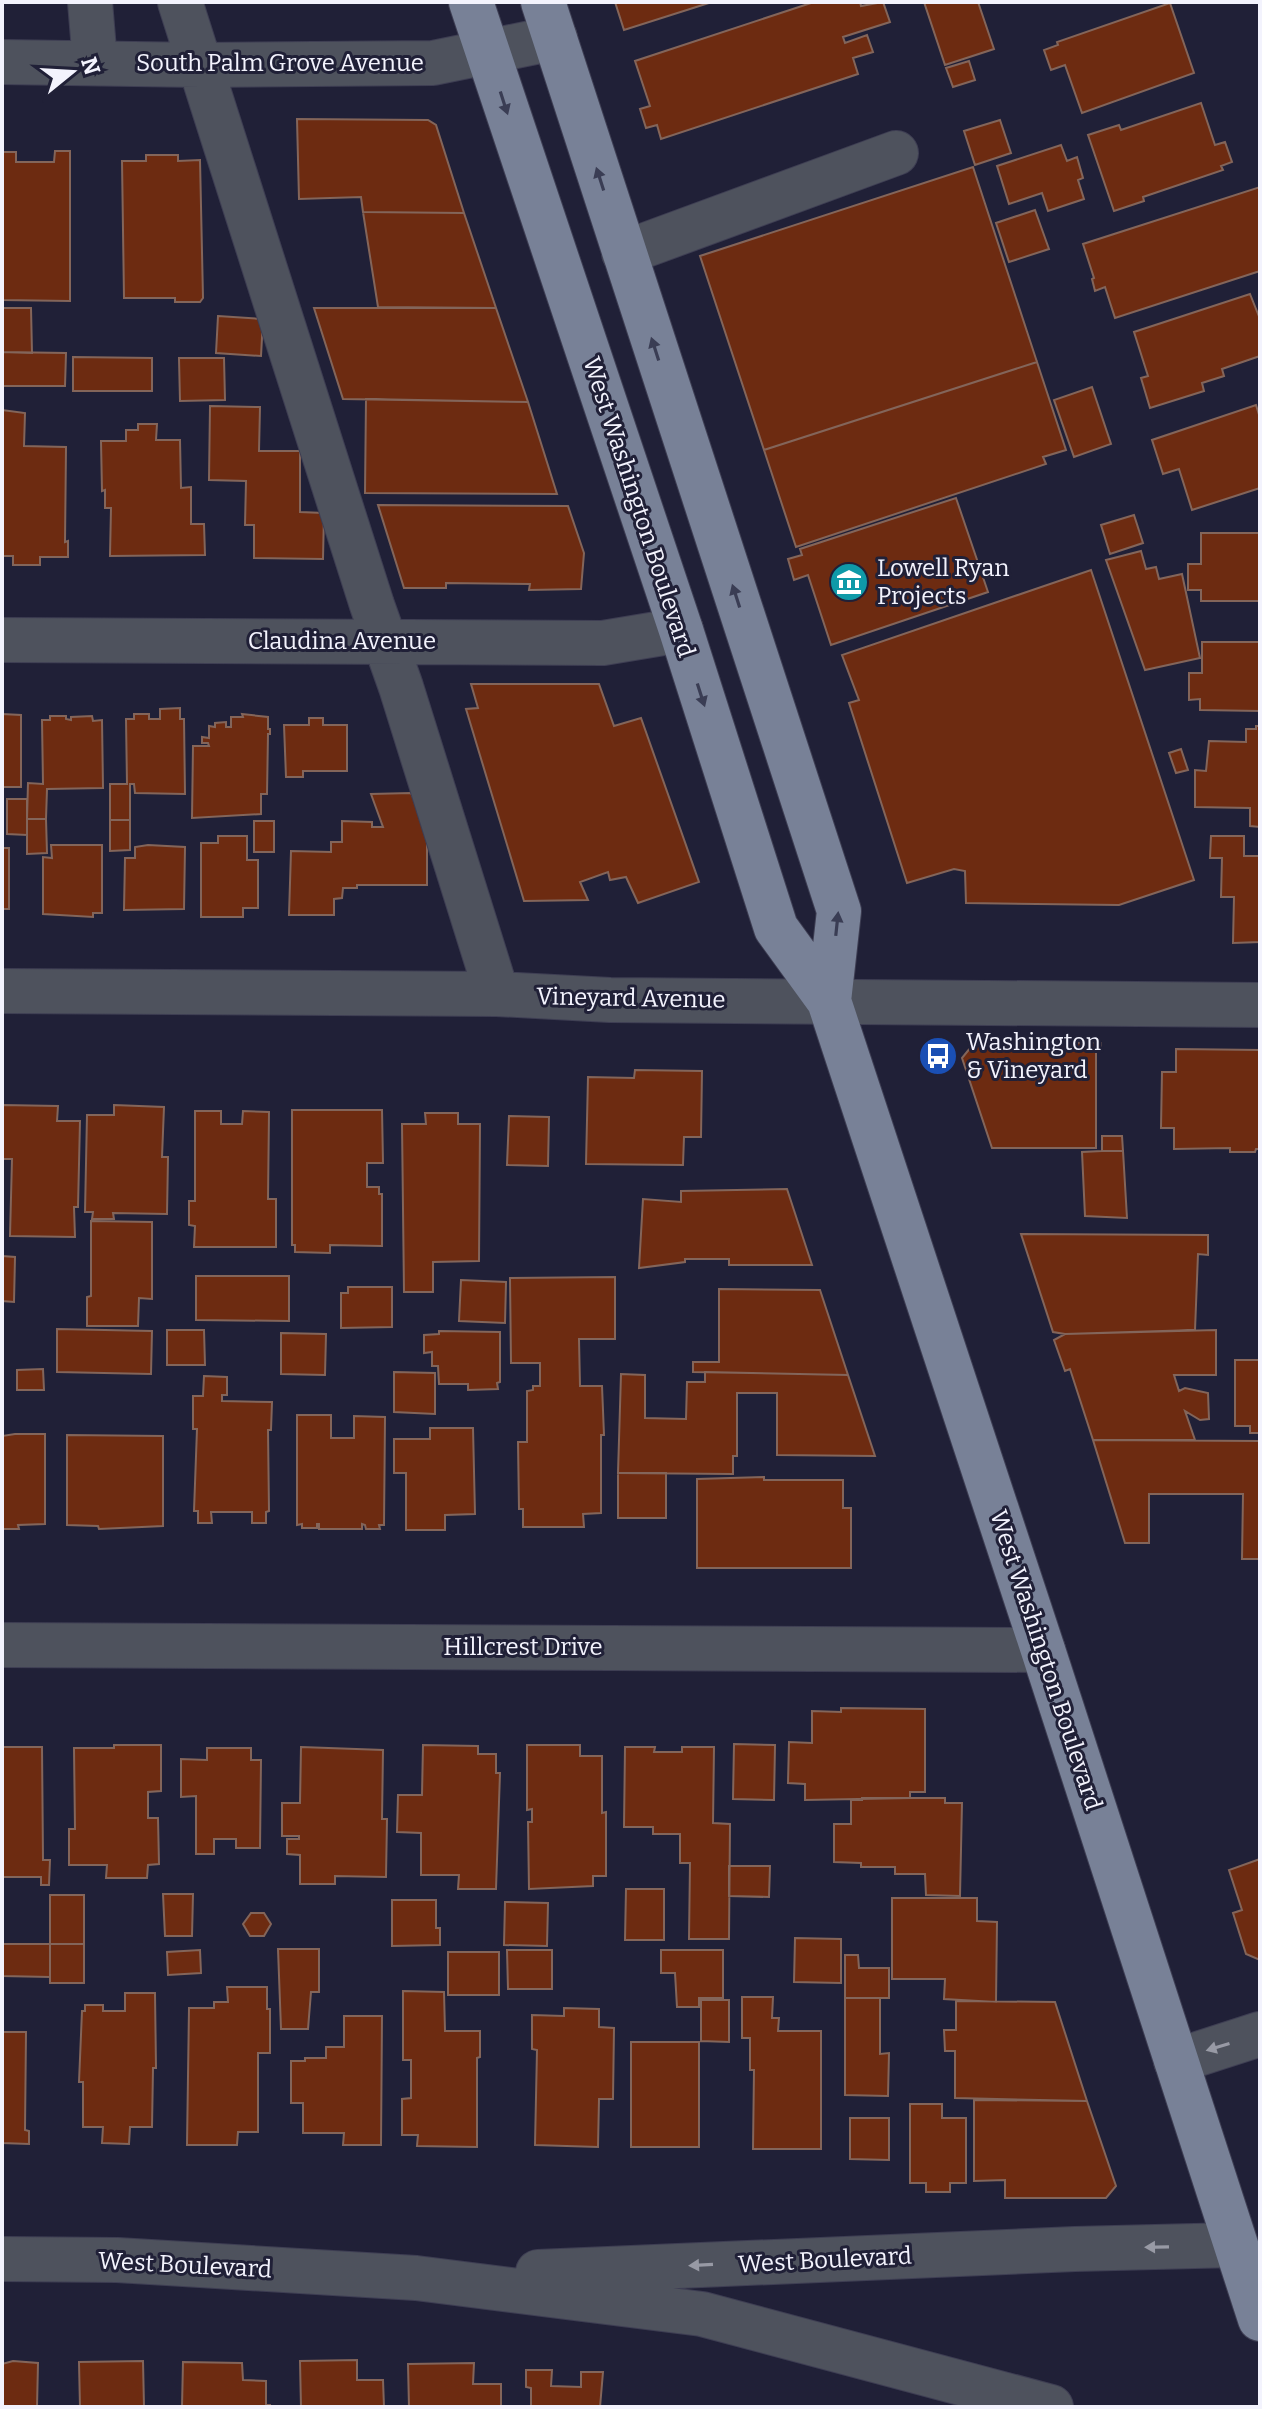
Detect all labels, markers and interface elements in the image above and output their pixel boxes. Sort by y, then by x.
north arrow [32,32,112,112]
street label: South Palm Grove Avenue [136,49,424,77]
text: N [75,54,106,78]
one-way arrow [498,91,511,115]
one-way arrow [594,167,606,191]
one-way arrow [649,337,661,361]
street label: West Washington Boulevard [577,353,701,661]
place label: Lowell Ryan Projects [877,554,1010,610]
museum icon: Lowell Ryan Projects [828,561,870,603]
one-way arrow [730,584,742,608]
street label: Claudina Avenue [248,627,436,655]
one-way arrow [696,683,708,707]
one-way arrow [830,911,843,936]
street label: Vineyard Avenue [536,982,726,1014]
place label: Washington & Vineyard [966,1028,1101,1084]
bus stop icon: Washington & Vineyard [917,1035,959,1077]
street label: West Washington Boulevard [984,1506,1108,1814]
street label: Hillcrest Drive [443,1633,603,1661]
one-way arrow [1206,2042,1230,2054]
street label: West Boulevard [737,2241,913,2279]
one-way arrow [1144,2241,1169,2253]
street label: West Boulevard [97,2246,273,2284]
one-way arrow [688,2259,713,2272]

